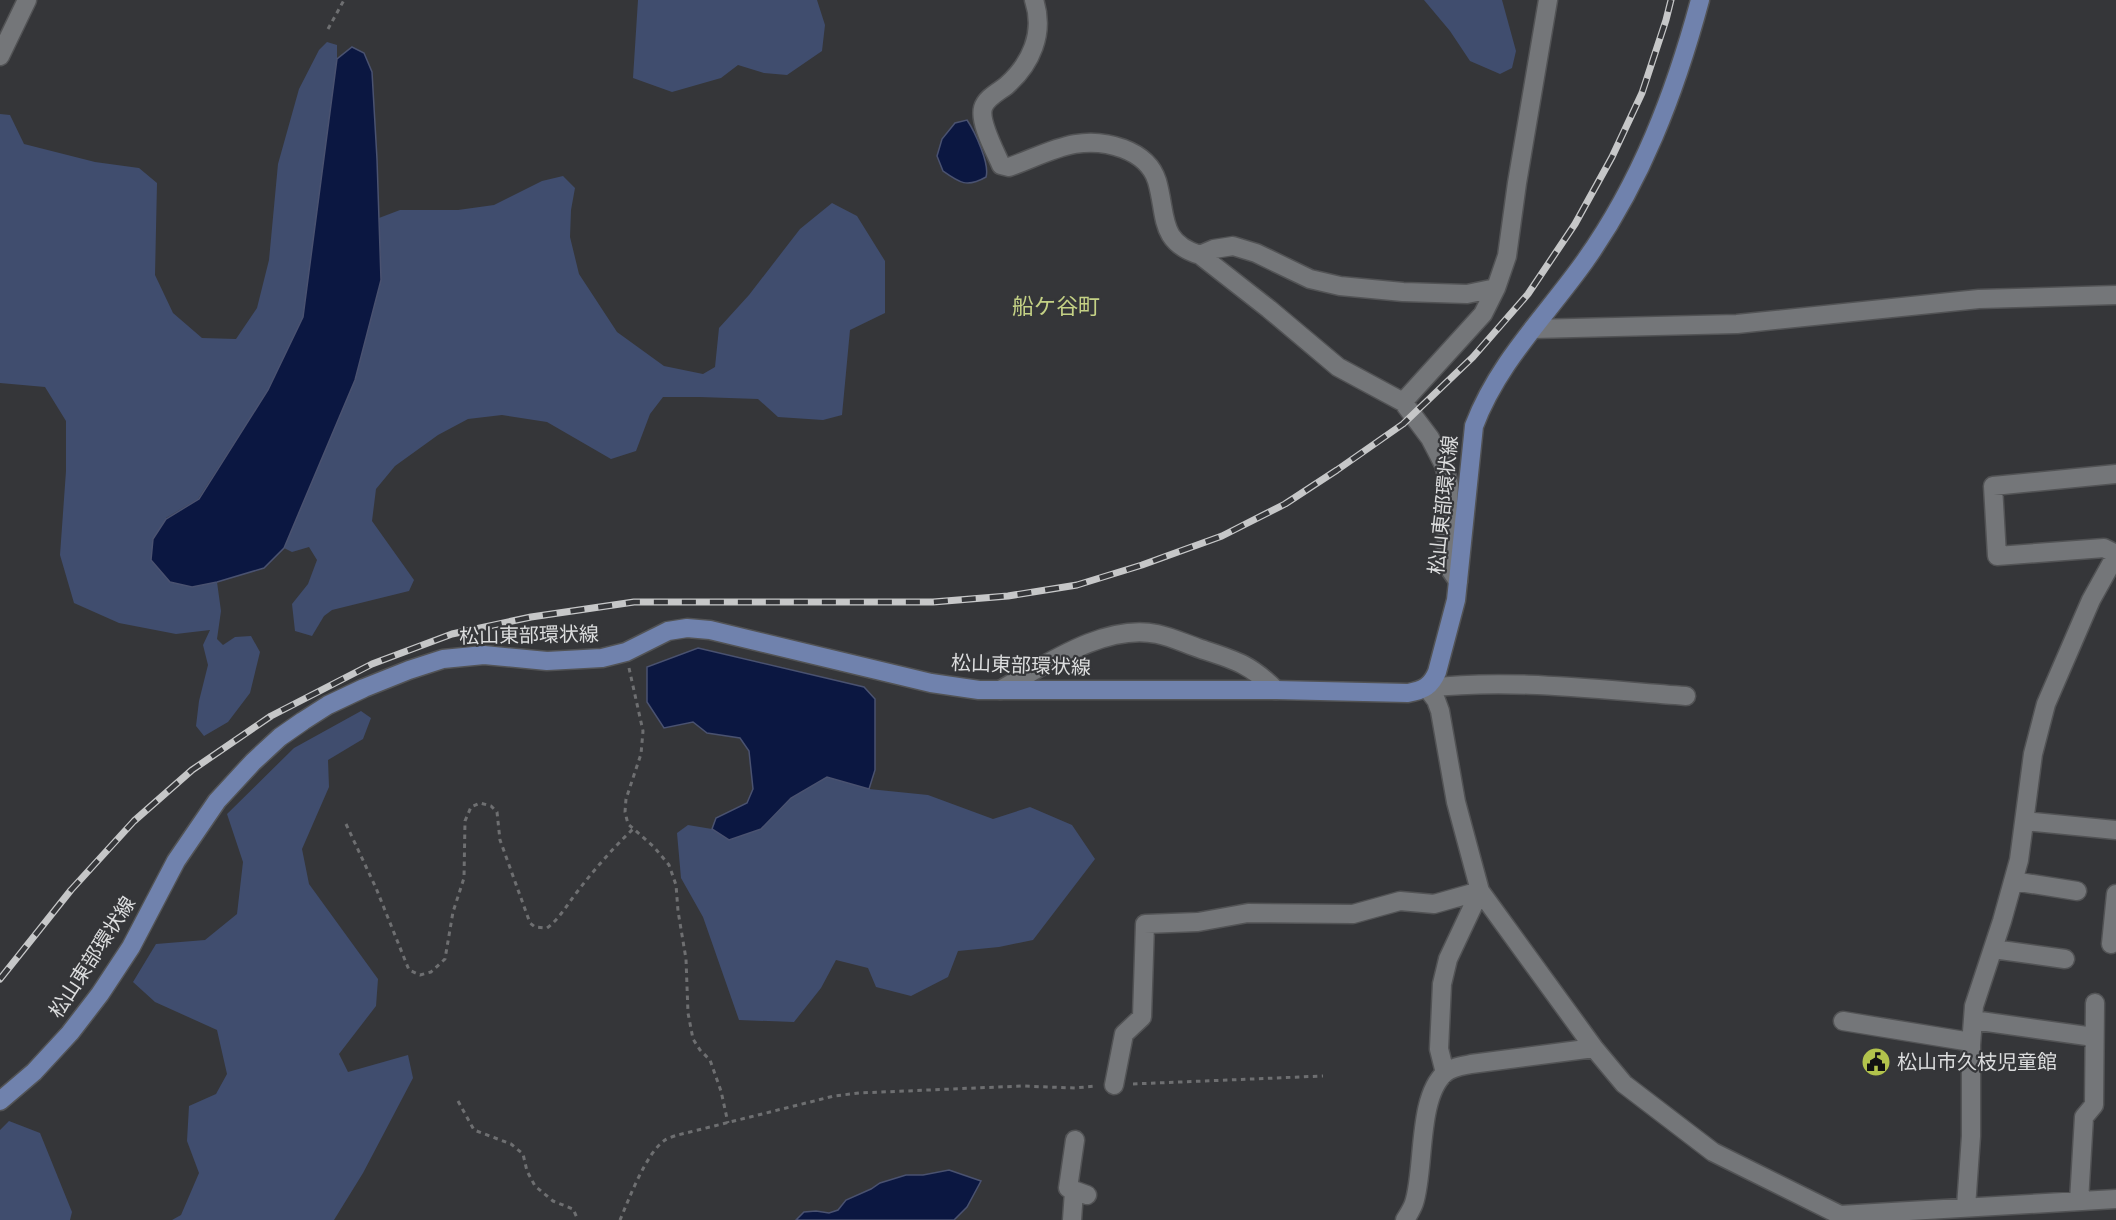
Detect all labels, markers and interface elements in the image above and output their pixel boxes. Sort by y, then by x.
district label: 船ケ谷町 [1012,292,1100,321]
street label: 松山東部環状線 [1423,434,1463,576]
street label: 松山東部環状線 [459,621,599,649]
street label: 松山東部環状線 [951,650,1091,680]
street label: 松山東部環状線 [43,891,141,1023]
public building icon: 松山市久枝児童館 [1860,1046,1892,1078]
place label: 松山市久枝児童館 [1897,1049,2057,1075]

